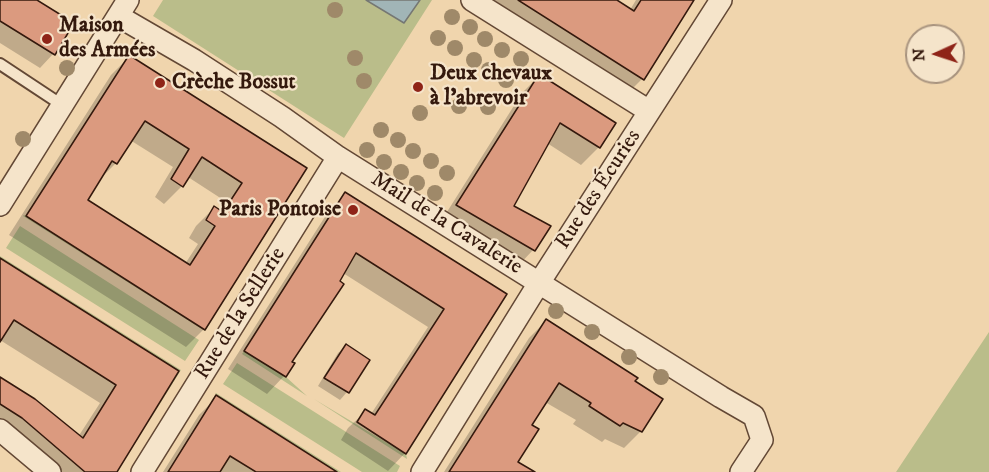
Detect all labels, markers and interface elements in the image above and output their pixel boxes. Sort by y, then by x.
place label: Maison des Armées [59,13,155,64]
north arrow [905,24,965,84]
marker: Maison des Armées [40,32,54,46]
text: N [909,48,929,62]
place label: Deux chevaux à l'abrevoir [430,61,552,112]
place label: Crèche Bossut [172,70,296,96]
marker: Crèche Bossut [153,76,167,90]
marker: Deux chevaux à l'abrevoir [411,80,425,94]
street label: Rue des Écuries [551,125,647,255]
street label: Mail de la Cavalerie [365,167,527,281]
place label: Paris Pontoise [219,197,341,223]
marker: Paris Pontoise [346,203,360,217]
street label: Rue de la Sellerie [190,243,292,385]

